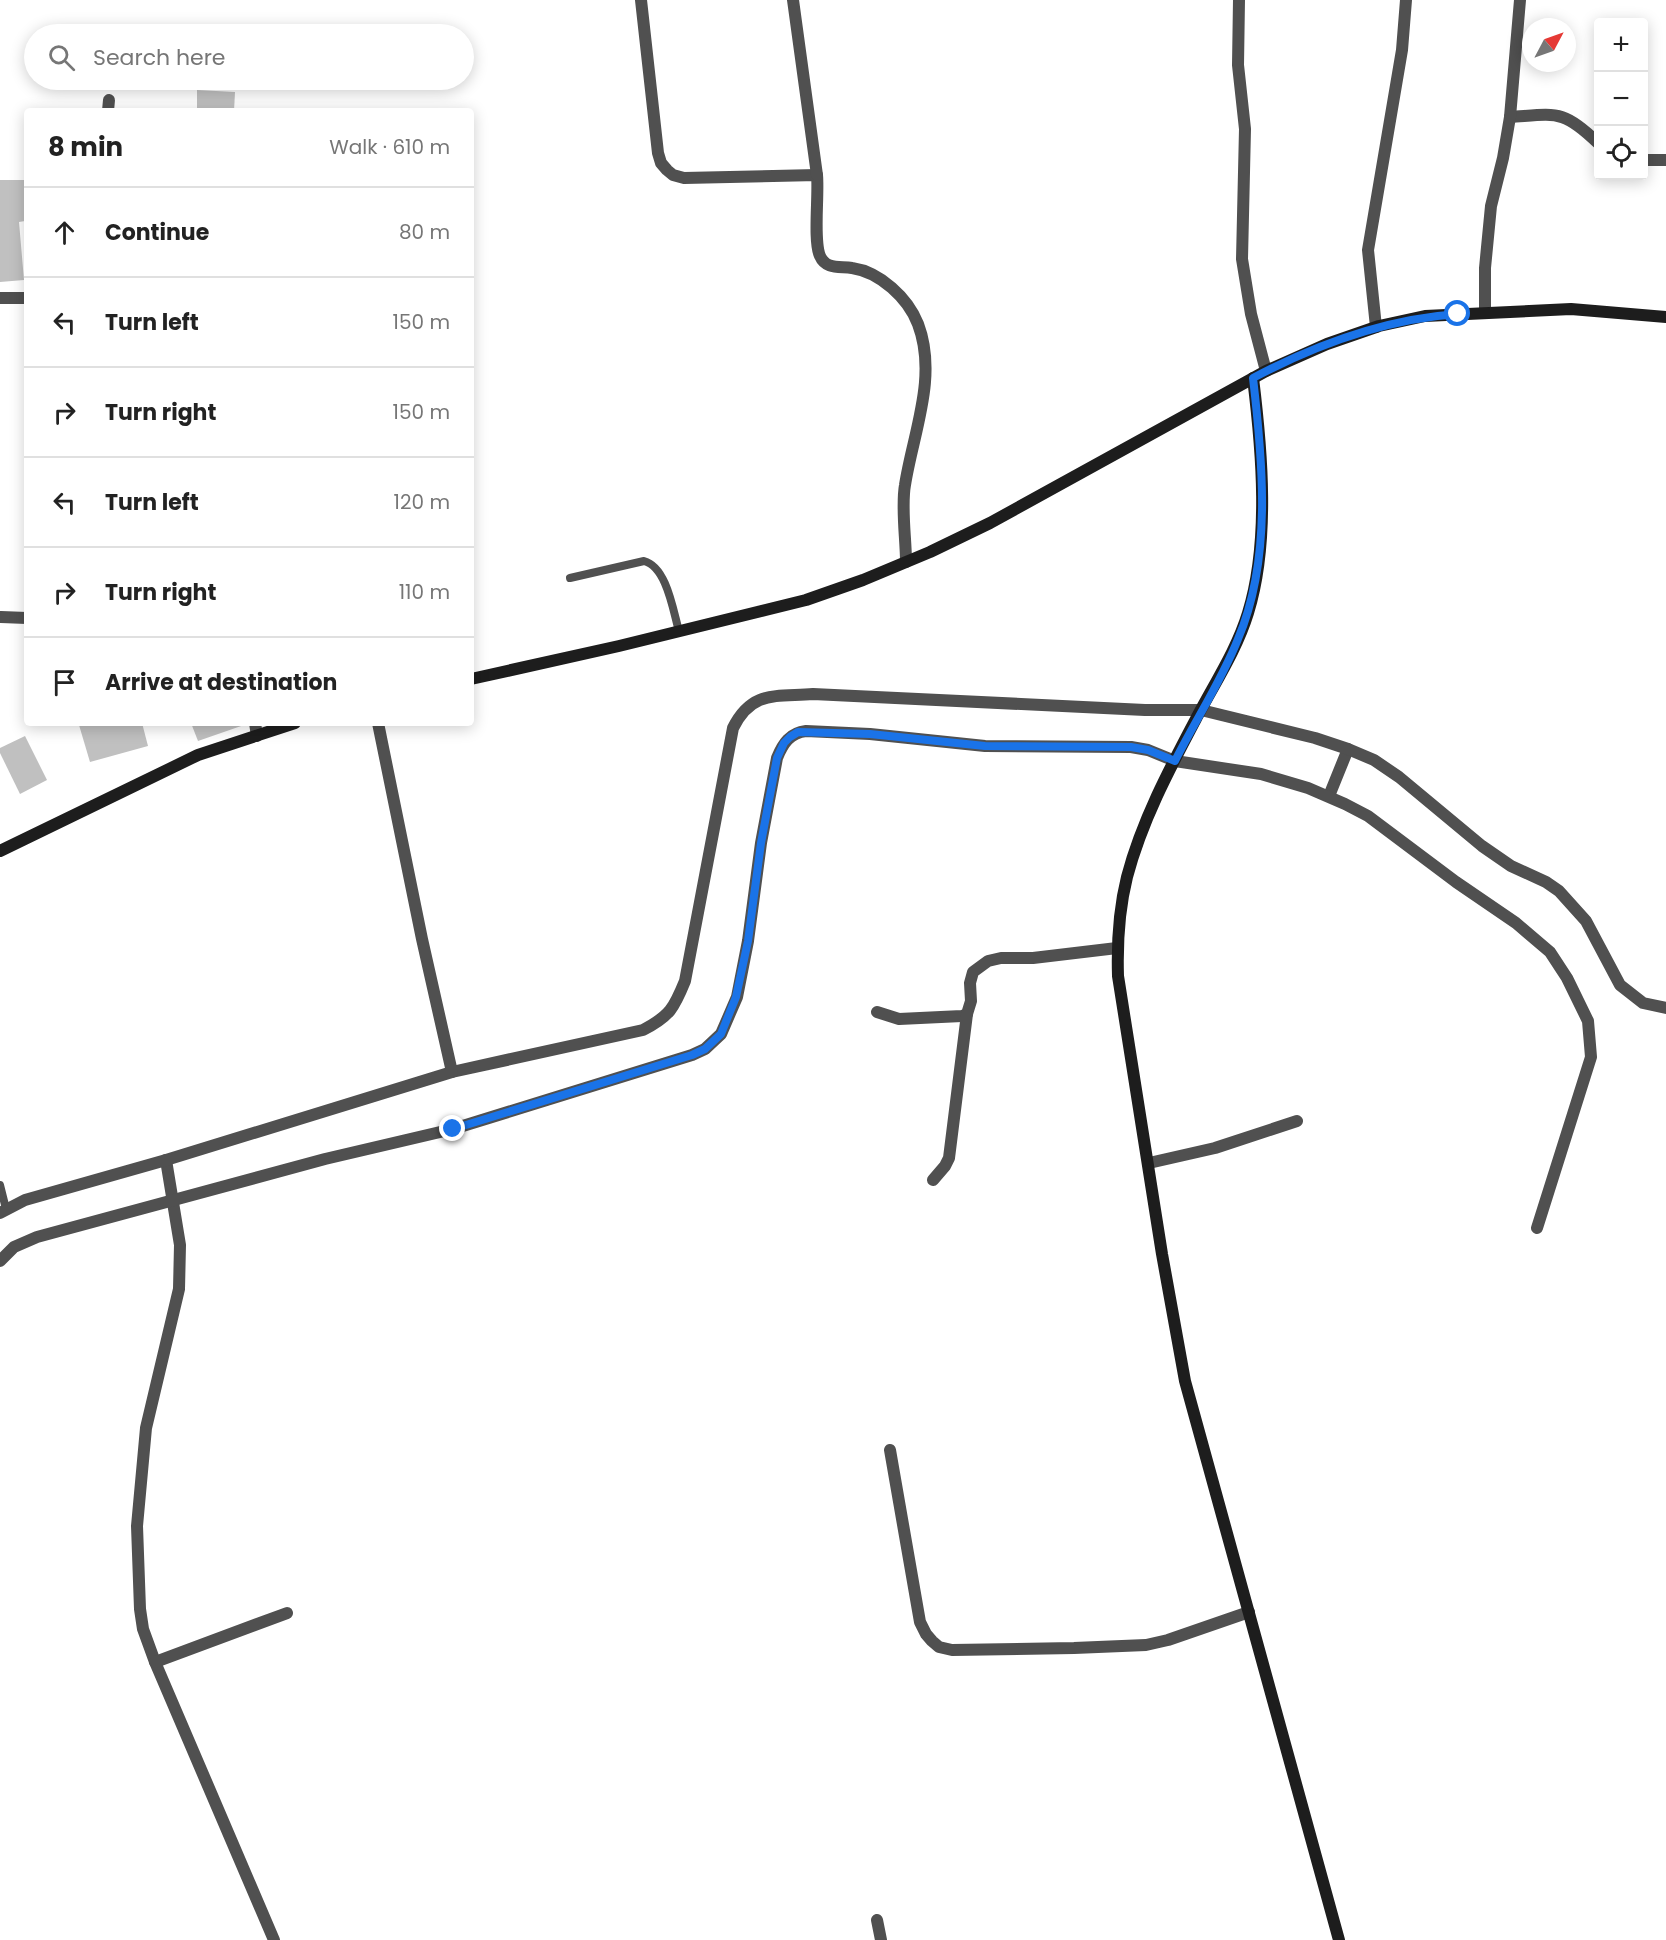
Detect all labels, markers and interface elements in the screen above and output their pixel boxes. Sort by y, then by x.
north arrow [1522,18,1576,72]
map controls [1594,18,1648,180]
button: + [1594,18,1648,72]
search box [24,24,474,90]
icon: search [45,41,78,74]
text: Search here [93,42,226,73]
button: − [1594,72,1648,126]
button: locate [1594,126,1648,180]
text: 8 min [48,129,123,165]
text: Walk · 610 m [329,133,450,161]
icon: ahead [48,216,81,249]
text: Continue [105,217,209,248]
text: 80 m [399,218,450,246]
route start [1444,300,1470,326]
icon: left [48,306,81,339]
text: Turn left [105,307,199,338]
text: 150 m [393,308,450,336]
icon: right [48,396,81,429]
text: Turn right [105,397,216,428]
text: 150 m [393,398,450,426]
icon: left [48,486,81,519]
text: Turn left [105,487,199,518]
text: 120 m [394,488,450,516]
icon: right [48,576,81,609]
text: Turn right [105,577,216,608]
text: 110 m [399,578,450,606]
icon: arrive [48,666,81,699]
text: Arrive at destination [105,667,337,698]
route end [439,1115,465,1141]

